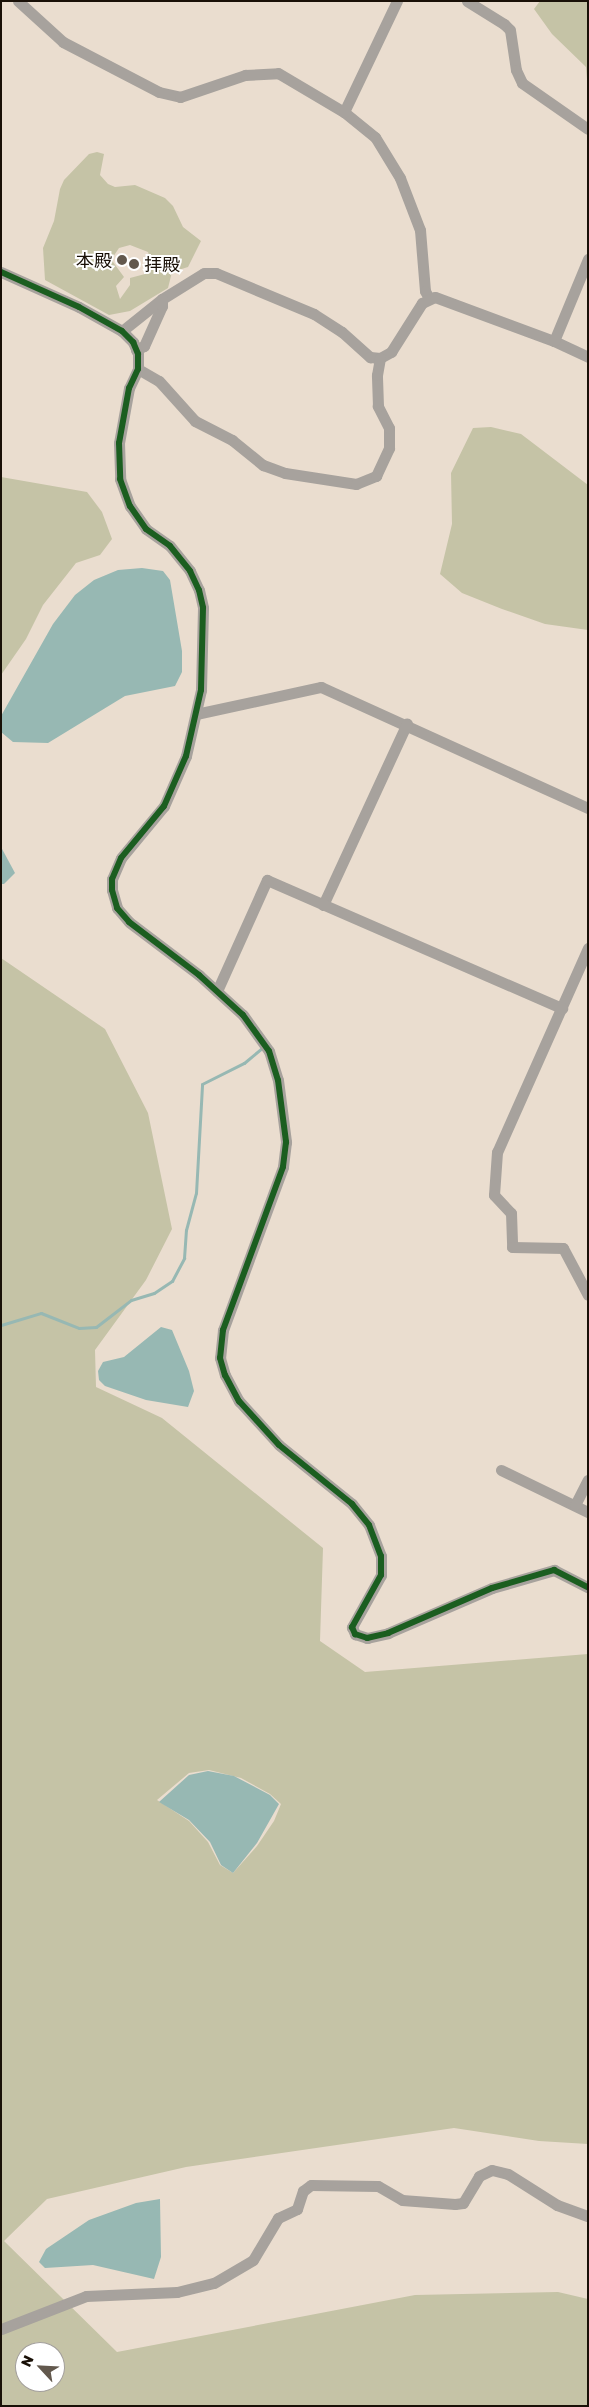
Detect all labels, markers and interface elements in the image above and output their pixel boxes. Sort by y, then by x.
place label: 本殿 [76,249,112,271]
place label: 拝殿 [144,253,180,275]
marker: 本殿 [116,254,128,266]
marker: 拝殿 [128,258,140,270]
north arrow [15,2342,65,2392]
text: N [17,2352,37,2369]

